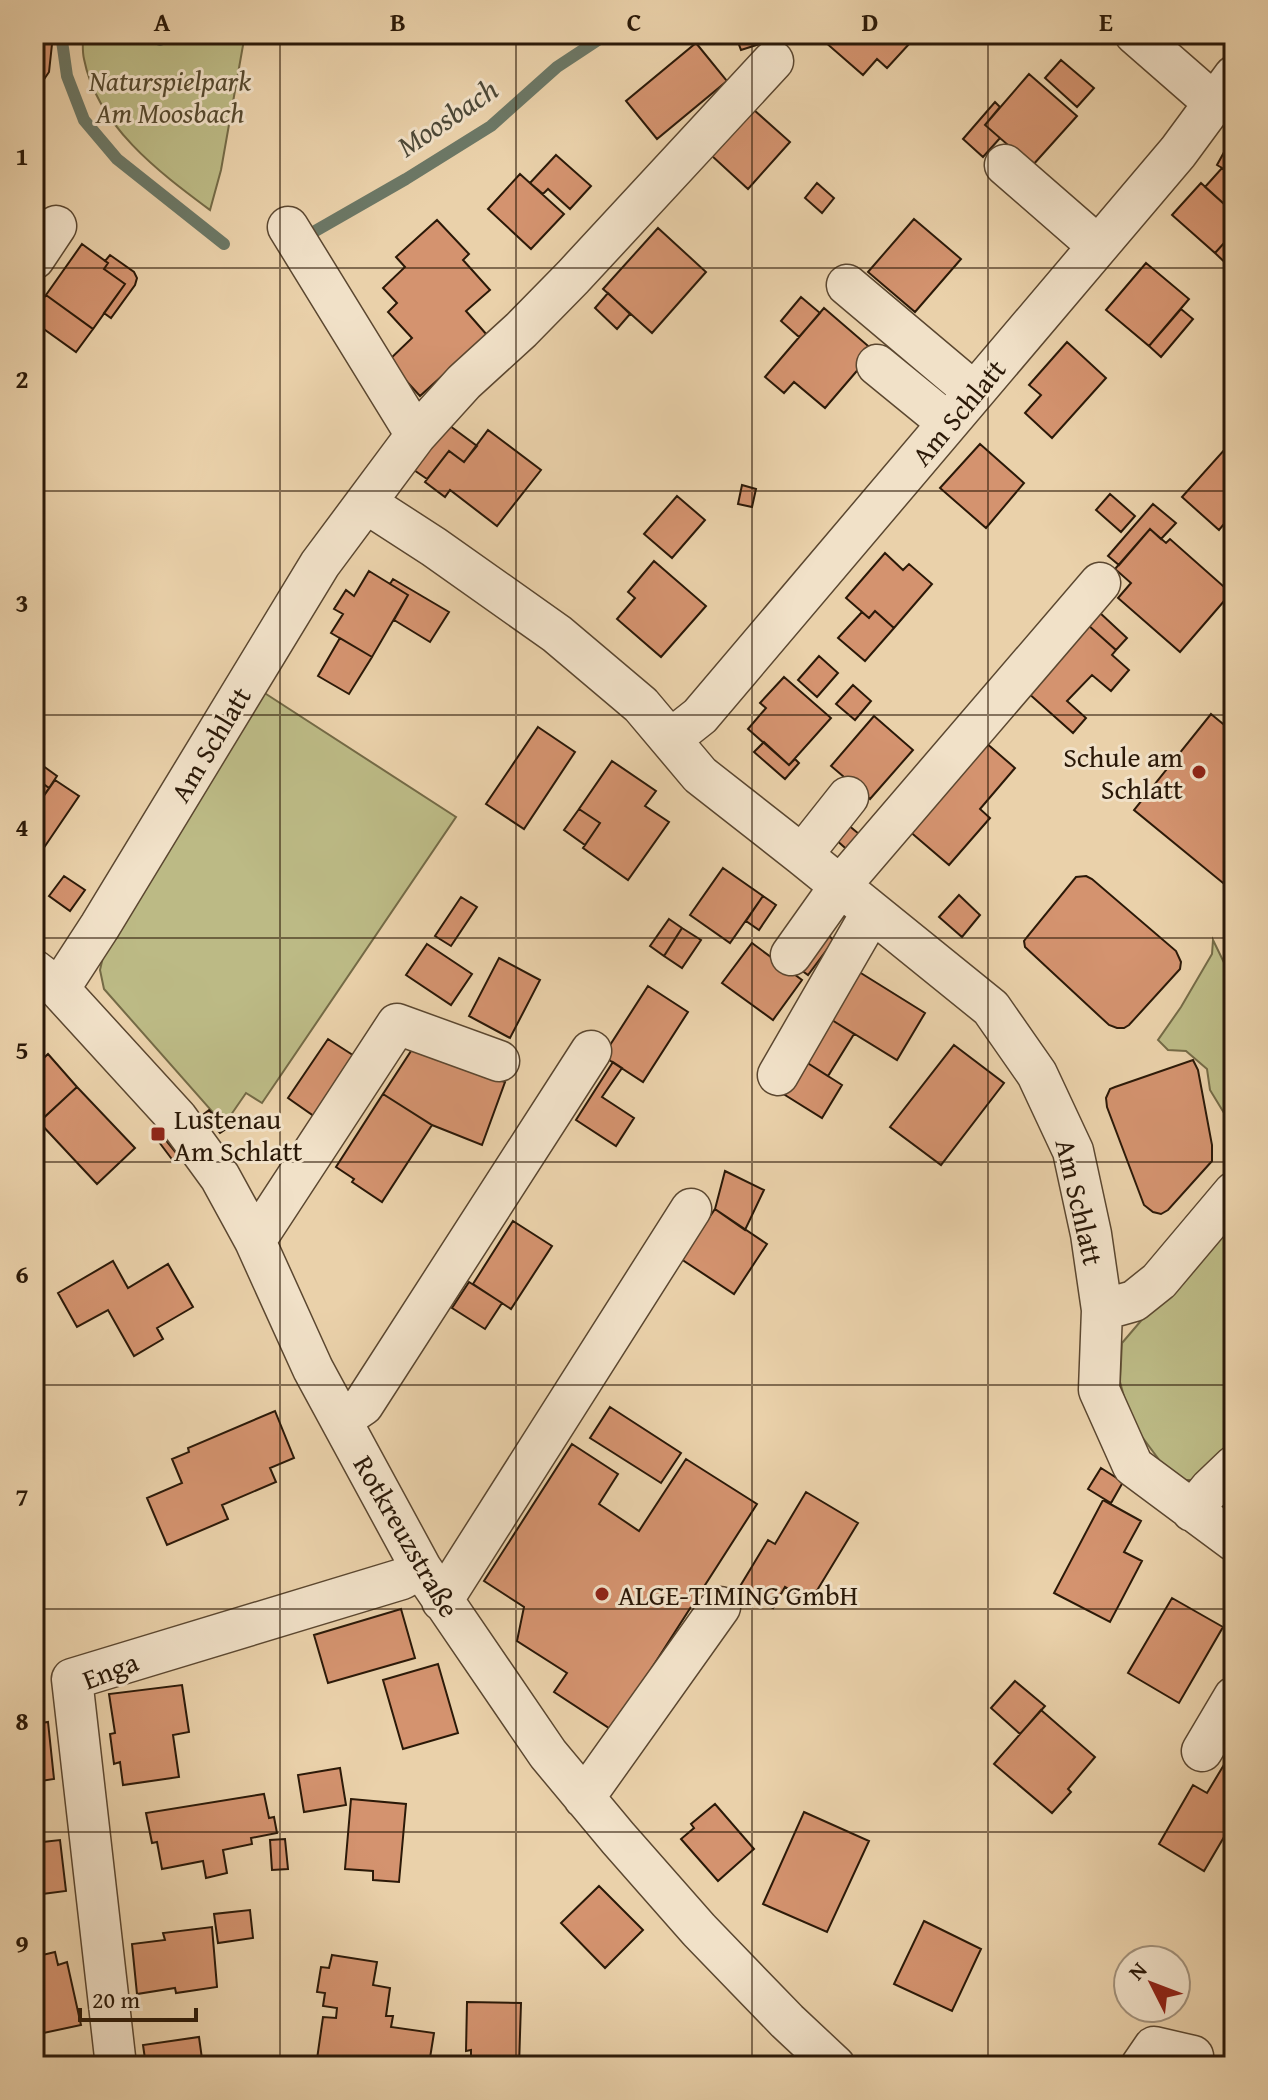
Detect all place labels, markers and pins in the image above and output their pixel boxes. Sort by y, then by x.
place label: Schule am Schlatt [1063,736,1183,809]
marker: Schule am Schlatt [1190,763,1208,781]
place label: Lustenau Am Schlatt [174,1098,302,1171]
marker: Lustenau Am Schlatt [149,1125,167,1143]
place label: ALGE-TIMING GmbH [618,1574,858,1615]
marker: ALGE-TIMING GmbH [593,1585,611,1603]

